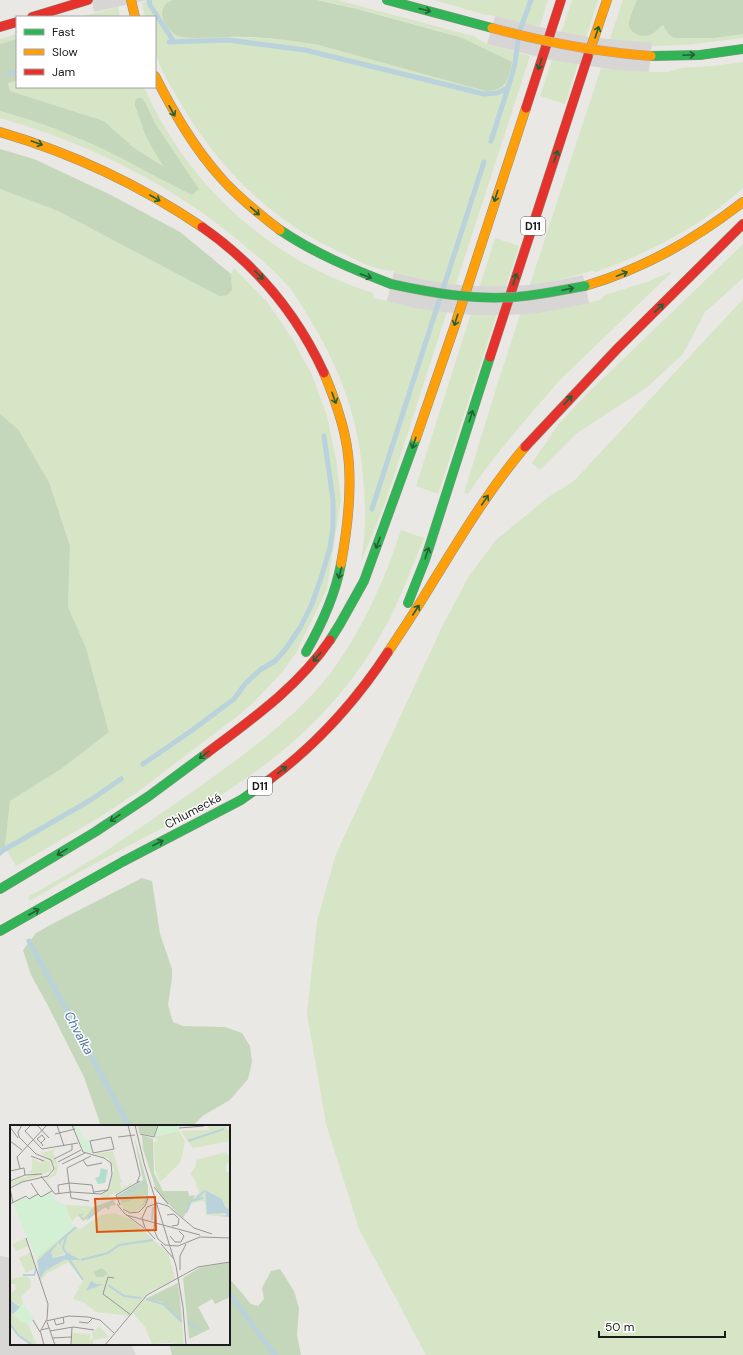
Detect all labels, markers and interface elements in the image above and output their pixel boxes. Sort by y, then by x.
one-way arrow [418,7,431,14]
legend [16,16,156,88]
text: Fast [52,24,75,40]
one-way arrow [593,27,601,39]
text: Slow [52,44,78,60]
one-way arrow [682,52,695,59]
one-way arrow [535,57,543,69]
text: Jam [52,64,75,80]
one-way arrow [169,105,177,117]
one-way arrow [31,140,43,148]
one-way arrow [553,149,560,162]
one-way arrow [492,189,499,202]
one-way arrow [149,194,161,202]
one-way arrow [249,206,260,215]
road number: D11 [521,217,545,235]
one-way arrow [616,269,628,277]
one-way arrow [254,270,264,280]
one-way arrow [360,272,372,280]
one-way arrow [512,274,520,286]
one-way arrow [561,285,574,293]
one-way arrow [654,303,664,313]
one-way arrow [452,314,460,326]
one-way arrow [330,391,338,403]
one-way arrow [563,395,572,405]
one-way arrow [468,410,475,423]
one-way arrow [410,436,417,449]
one-way arrow [481,495,489,506]
one-way arrow [374,536,382,548]
one-way arrow [424,547,431,560]
one-way arrow [335,566,343,579]
one-way arrow [412,605,420,616]
one-way arrow [313,652,322,662]
one-way arrow [198,751,209,759]
one-way arrow [276,765,287,774]
road number: D11 [248,777,272,795]
street label: Chlumecká [162,789,224,833]
one-way arrow [110,814,121,822]
one-way arrow [152,839,164,846]
one-way arrow [56,848,68,856]
one-way arrow [28,907,40,915]
water label: Chvalka [60,1008,98,1058]
inset map [10,1125,230,1345]
scale bar [599,1313,725,1339]
text: 50 m [605,1319,634,1335]

